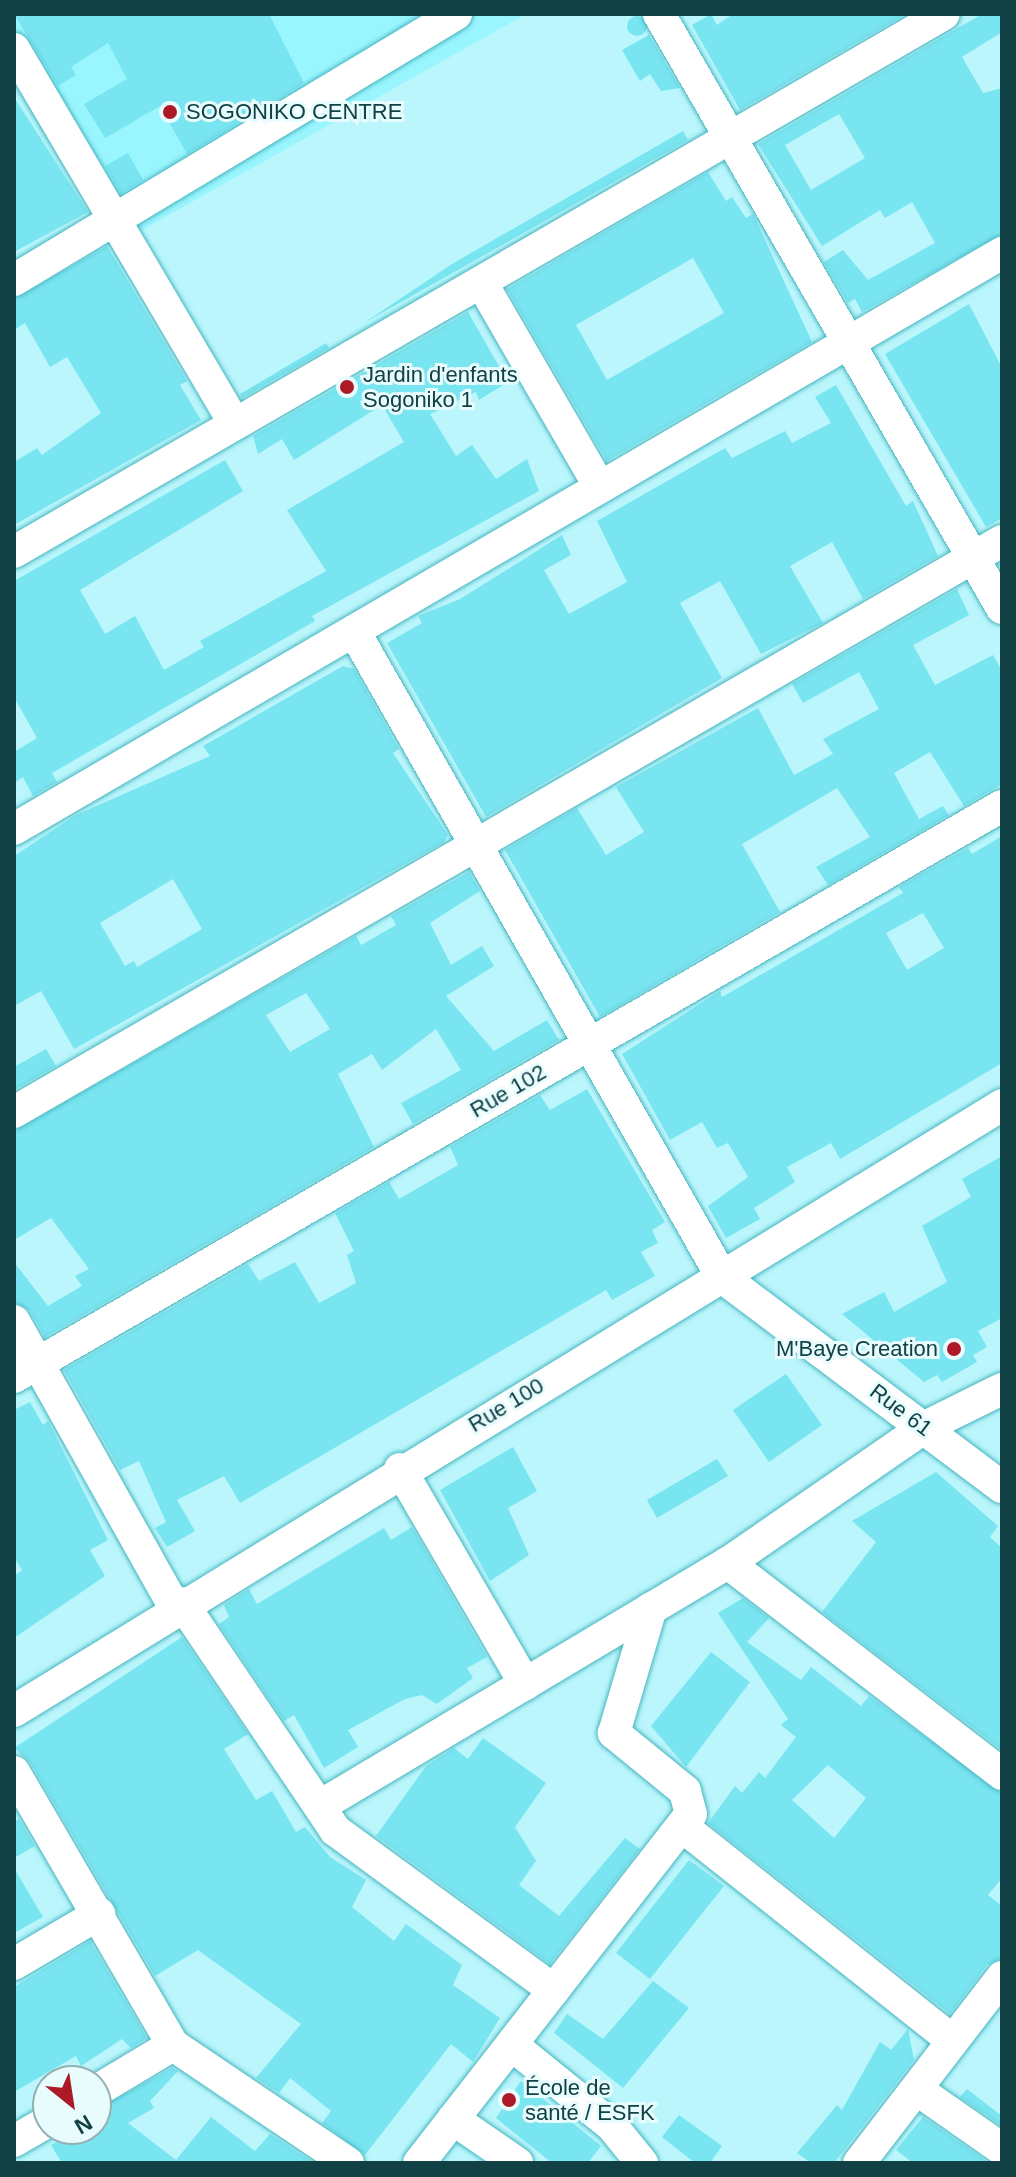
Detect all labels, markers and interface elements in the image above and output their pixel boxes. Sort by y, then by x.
place label: SOGONIKO CENTRE [186,99,402,125]
marker: SOGONIKO CENTRE [161,103,179,121]
place label: Jardin d'enfants Sogoniko 1 [363,361,518,412]
marker: Jardin d'enfants Sogoniko 1 [338,378,356,396]
street label: Rue 102 [465,1059,551,1123]
place label: M'Baye Creation [776,1336,938,1362]
marker: M'Baye Creation [945,1340,963,1358]
street label: Rue 100 [464,1372,548,1438]
street label: Rue 61 [865,1378,937,1442]
north arrow [32,2065,112,2145]
place label: École de santé / ESFK [525,2074,655,2126]
marker: École de santé / ESFK [500,2091,518,2109]
text: N [70,2110,96,2139]

